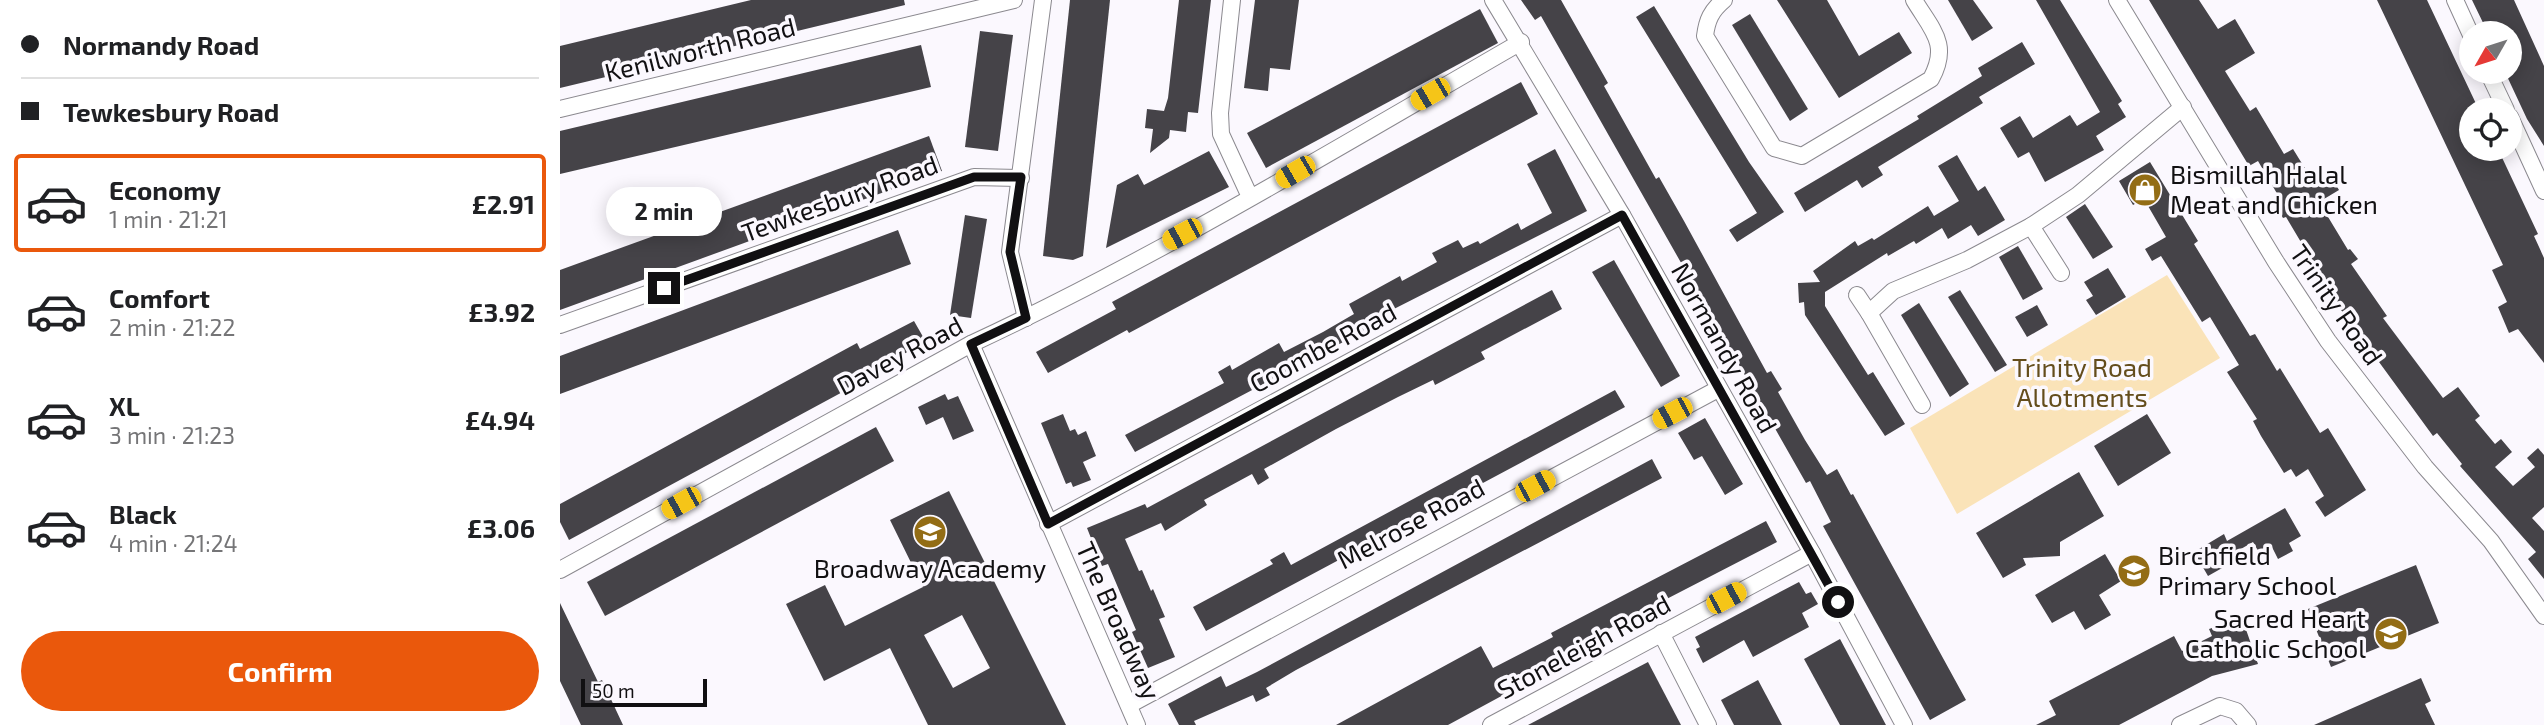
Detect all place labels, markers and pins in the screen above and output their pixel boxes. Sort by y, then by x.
place label: Bismillah Halal Meat and Chicken [2170,158,2378,219]
shop icon: Bismillah Halal Meat and Chicken [2126,171,2164,209]
school or university icon: Broadway Academy [911,513,949,551]
place label: Birchfield Primary School [2158,539,2337,600]
place label: Broadway Academy [814,552,1047,583]
school or university icon: Birchfield Primary School [2115,552,2153,590]
place label: Sacred Heart Catholic School [2185,602,2366,663]
school or university icon: Sacred Heart Catholic School [2372,615,2410,653]

